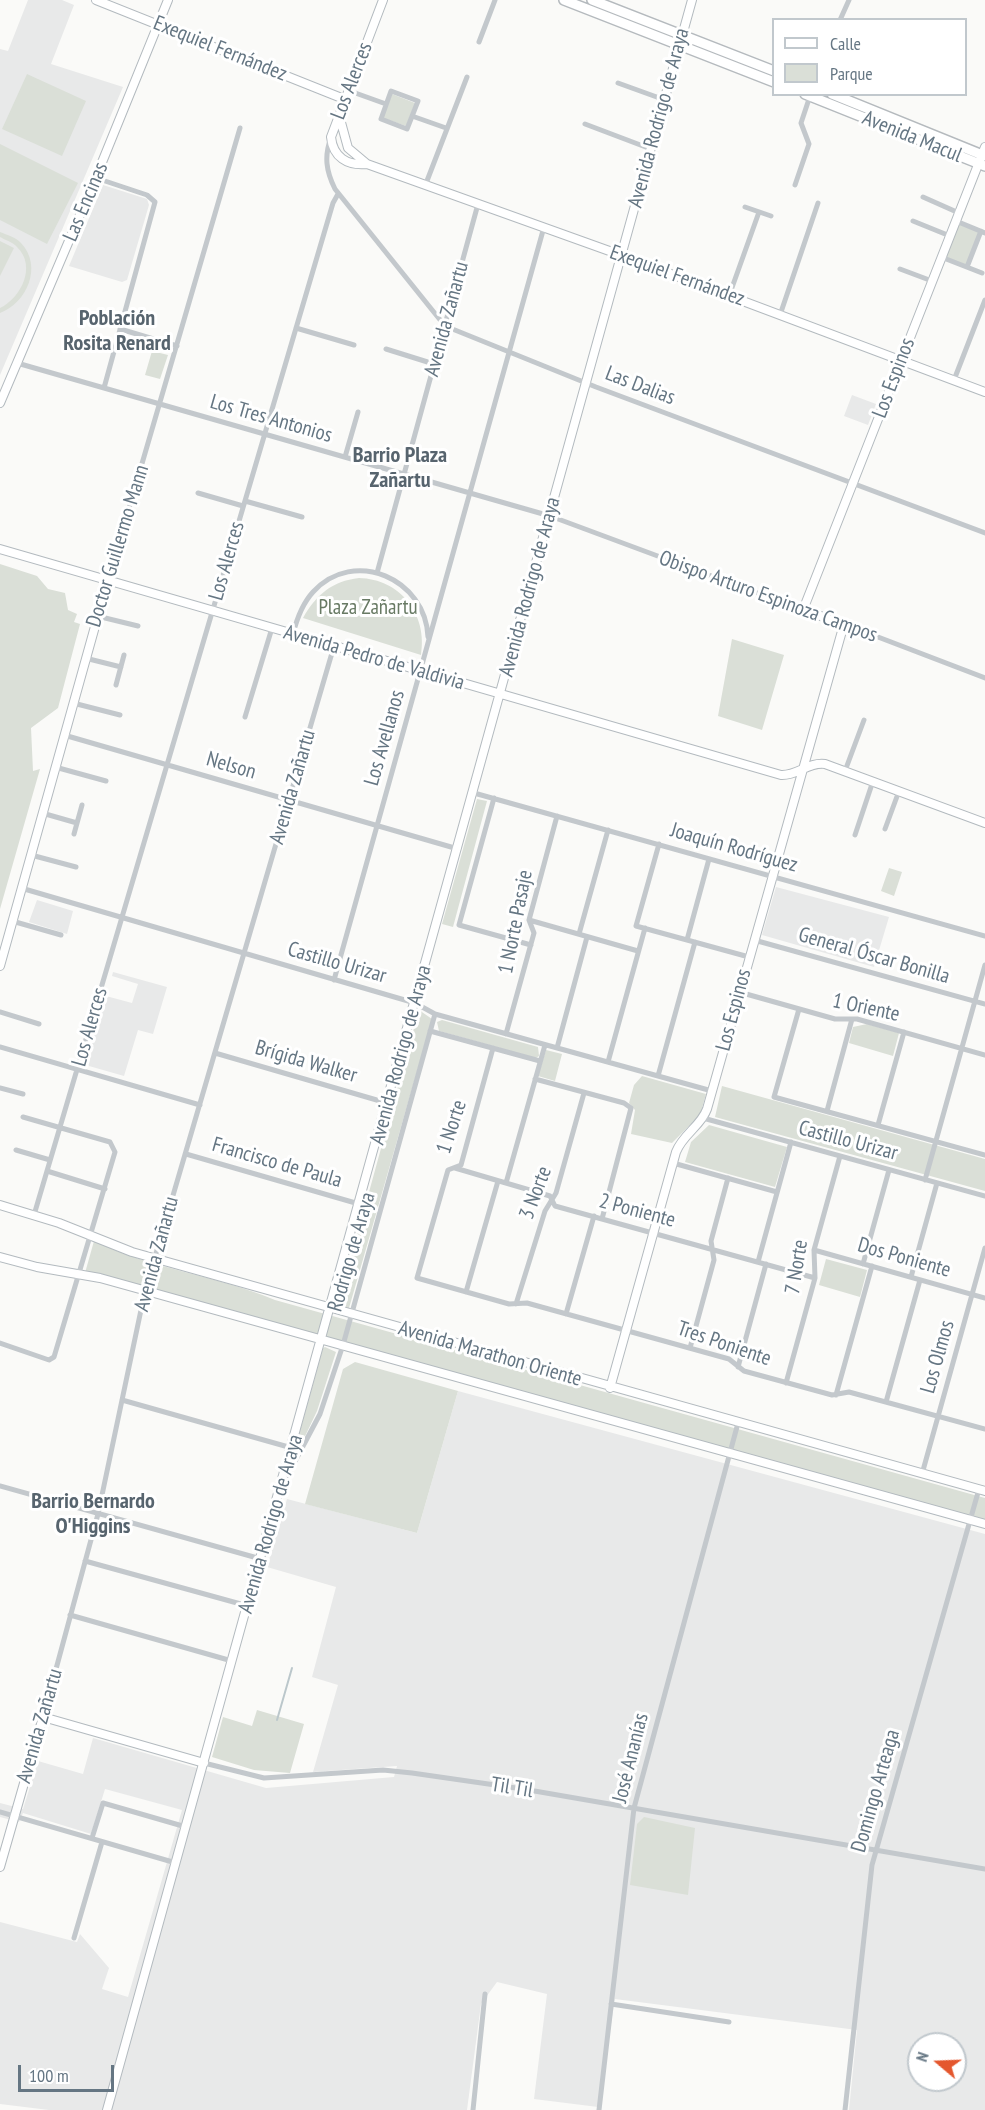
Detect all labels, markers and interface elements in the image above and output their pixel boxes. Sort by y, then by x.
street label: Exequiel Fernández [150,11,290,87]
legend [772,18,967,96]
street label: Avenida Rodrigo de Araya [623,26,695,210]
text: Calle [830,32,861,55]
street label: Los Alerces [326,39,378,123]
text: Parque [830,62,873,85]
street label: Avenida Macul [859,106,965,168]
street label: Las Encinas [58,159,114,245]
street label: Exequiel Fernández [606,240,748,312]
street label: Avenida Zañartu [420,259,474,379]
district label: Población Rosita Renard [63,306,171,358]
street label: Los Espinos [867,334,921,422]
street label: Las Dalias [602,361,678,411]
street label: Los Tres Antonios [207,390,335,448]
district label: Barrio Plaza Zañartu [353,443,447,494]
street label: Doctor Guillermo Mann [81,462,155,630]
street label: Avenida Rodrigo de Araya [494,495,566,679]
street label: Los Alerces [204,519,250,603]
street label: Obispo Arturo Espinoza Campos [655,546,881,648]
park label: Plaza Zañartu [318,595,418,621]
street label: Avenida Pedro de Valdivia [281,620,467,696]
street label: Los Avellanos [359,687,411,789]
street label: Avenida Zañartu [265,727,321,847]
street label: Nelson [203,747,259,785]
street label: Joaquín Rodríguez [668,818,800,878]
street label: 1 Norte Pasaje [494,868,538,976]
street label: General Óscar Bonilla [796,922,952,990]
street label: Castillo Urizar [285,937,389,989]
street label: Avenida Rodrigo de Araya [365,963,437,1147]
street label: Los Espinos [711,966,757,1054]
street label: Los Alerces [67,985,113,1069]
street label: 1 Oriente [830,989,902,1027]
street label: Brígida Walker [252,1035,360,1089]
street label: 1 Norte [432,1097,472,1157]
street label: Castillo Urizar [796,1116,900,1166]
street label: Francisco de Paula [209,1132,345,1194]
street label: 3 Norte [514,1163,558,1223]
street label: Rodrigo de Araya [323,1189,381,1315]
street label: 2 Poniente [596,1189,678,1233]
street label: Avenida Zañartu [130,1194,184,1314]
street label: Dos Poniente [855,1233,953,1283]
street label: 7 Norte [780,1238,814,1296]
street label: Avenida Marathon Oriente [395,1316,585,1392]
street label: Tres Poniente [674,1316,774,1372]
street label: Los Olmos [916,1318,960,1396]
street label: Avenida Rodrigo de Araya [233,1432,309,1616]
district label: Barrio Bernardo O'Higgins [31,1489,155,1540]
street label: Avenida Zañartu [12,1666,68,1786]
street label: José Ananías [608,1711,654,1805]
street label: Domingo Arteaga [846,1727,906,1855]
street label: Til Til [489,1772,535,1804]
north arrow [907,2032,967,2092]
text: N [911,2049,933,2064]
scale bar [21,2053,117,2091]
text: 100 m [29,2064,69,2087]

